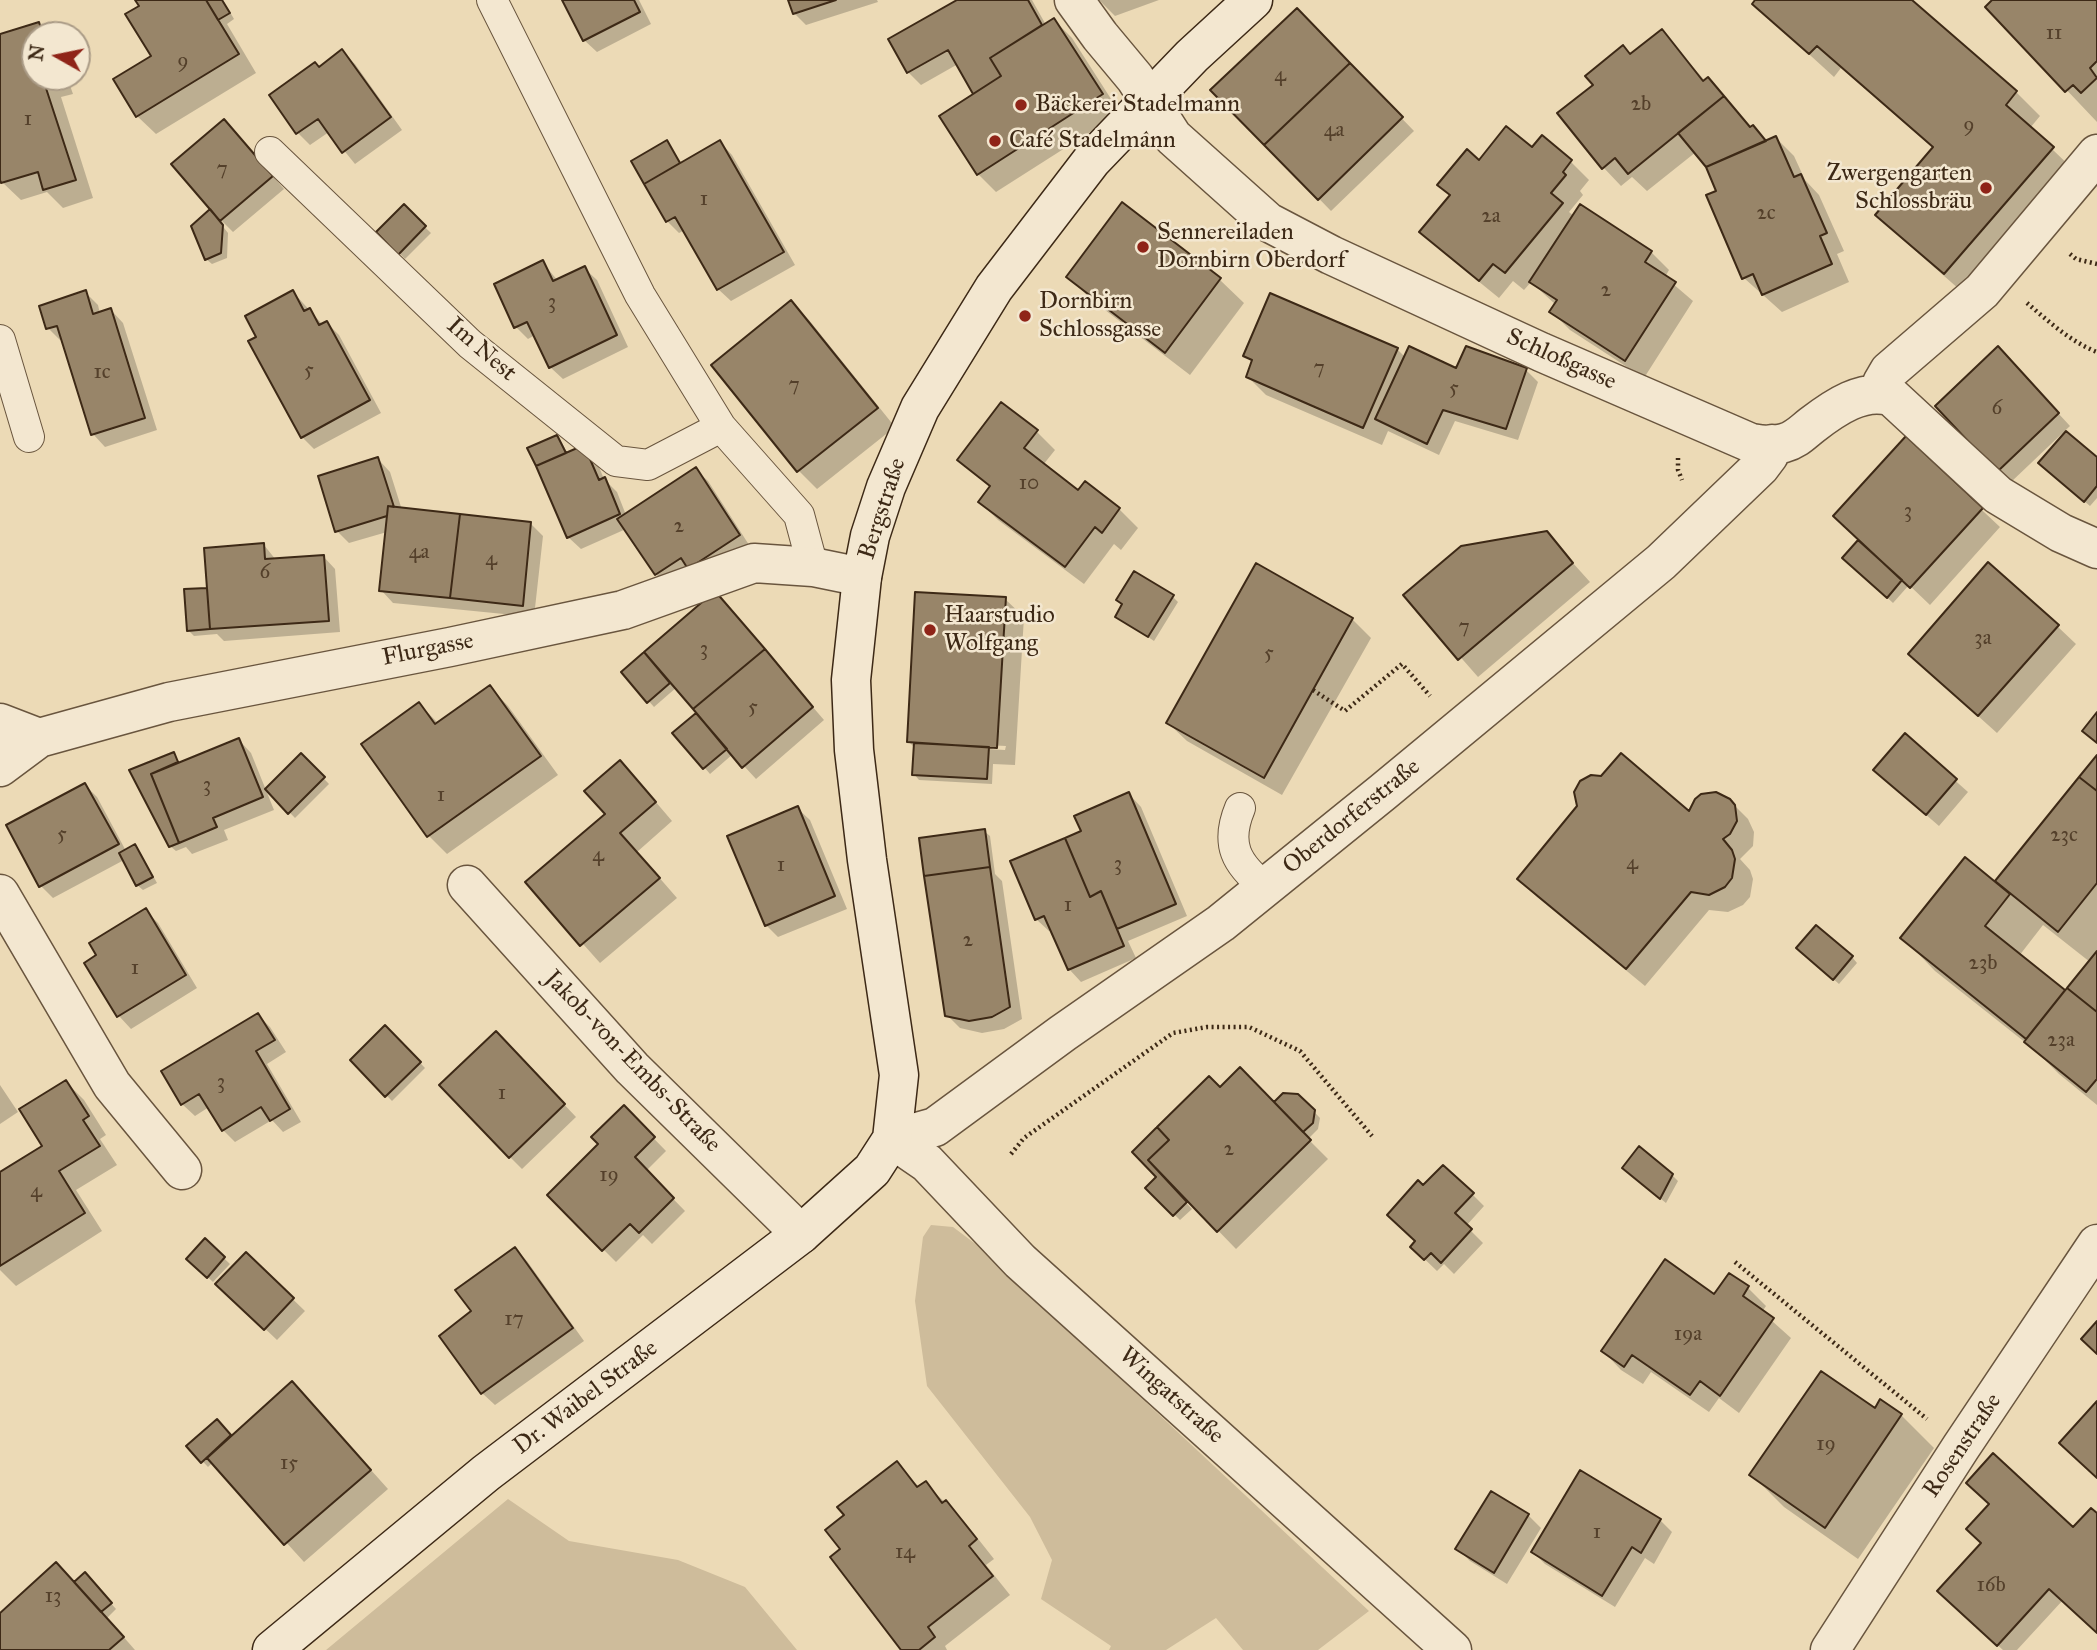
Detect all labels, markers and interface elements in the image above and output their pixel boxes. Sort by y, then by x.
north arrow [21,21,91,91]
house number: 11 [2046,21,2062,47]
text: N [24,43,49,63]
house number: 9 [177,49,189,75]
house number: 4 [1274,63,1286,89]
place label: Bäckerei Stadelmann [1035,91,1240,119]
house number: 2b [1631,92,1651,118]
marker: Bäckerei Stadelmann [1013,97,1029,113]
house number: 1 [24,107,32,133]
house number: 9 [1963,113,1975,139]
house number: 4a [1324,118,1344,144]
place label: Café Stadelmann [1009,127,1176,155]
marker: Café Stadelmann [987,133,1003,149]
house number: 7 [216,157,228,183]
place label: Zwergengarten Schlossbräu [1827,160,1972,216]
marker: Zwergengarten Schlossbräu [1978,180,1994,196]
house number: 1 [700,187,708,213]
house number: 2c [1756,201,1776,227]
house number: 2a [1481,204,1501,230]
place label: Sennereiladen Dornbirn Oberdorf [1157,219,1346,275]
marker: Sennereiladen Dornbirn Oberdorf [1135,239,1151,255]
house number: 2 [1601,278,1611,304]
place label: Dornbirn Schlossgasse [1039,288,1161,344]
house number: 3 [548,290,556,316]
marker: Dornbirn Schlossgasse [1017,308,1033,324]
street label: Im Nest [440,312,522,388]
street label: Schloßgasse [1502,323,1620,397]
house number: 7 [1313,356,1325,382]
house number: 5 [304,358,314,384]
house number: 1c [93,360,111,386]
house number: 7 [788,373,800,399]
house number: 5 [1449,376,1459,402]
house number: 6 [1992,396,2002,422]
street label: Bergstraße [853,455,913,563]
house number: 10 [1019,471,1039,497]
house number: 3 [1904,499,1912,525]
house number: 2 [674,514,684,540]
house number: 4a [409,540,429,566]
house number: 4 [485,547,497,573]
house number: 6 [260,560,270,586]
place label: Haarstudio Wolfgang [944,602,1055,658]
house number: 7 [1458,615,1470,641]
marker: Haarstudio Wolfgang [922,622,938,638]
house number: 3a [1974,626,1992,652]
street label: Flurgasse [380,627,476,673]
house number: 3 [700,637,708,663]
house number: 5 [1264,641,1274,667]
house number: 5 [748,695,758,721]
street label: Oberdorferstraße [1278,753,1426,881]
house number: 3 [203,773,211,799]
house number: 1 [437,783,445,809]
house number: 5 [57,822,67,848]
house number: 23c [2050,823,2078,849]
house number: 4 [592,843,604,869]
house number: 4 [1626,851,1638,877]
house number: 3 [1114,852,1122,878]
house number: 1 [777,853,785,879]
house number: 1 [1064,893,1072,919]
house number: 2 [963,928,973,954]
house number: 23b [1969,951,1997,977]
house number: 1 [131,956,139,982]
street label: Jakob-von-Embs-Straße [538,965,726,1159]
house number: 23a [2047,1028,2075,1054]
house number: 3 [217,1070,225,1096]
house number: 1 [498,1081,506,1107]
house number: 2 [1224,1137,1234,1163]
house number: 19 [599,1163,619,1189]
house number: 4 [30,1179,42,1205]
house number: 17 [504,1307,524,1333]
house number: 19a [1674,1322,1702,1348]
street label: Dr. Waibel Straße [508,1334,664,1462]
street label: Wingatstraße [1113,1341,1229,1451]
street label: Rosenstraße [1918,1388,2008,1504]
house number: 19 [1816,1432,1836,1458]
house number: 15 [280,1451,298,1477]
house number: 1 [1593,1520,1601,1546]
house number: 14 [895,1540,915,1566]
house number: 16b [1976,1573,2006,1599]
house number: 13 [45,1584,61,1610]

